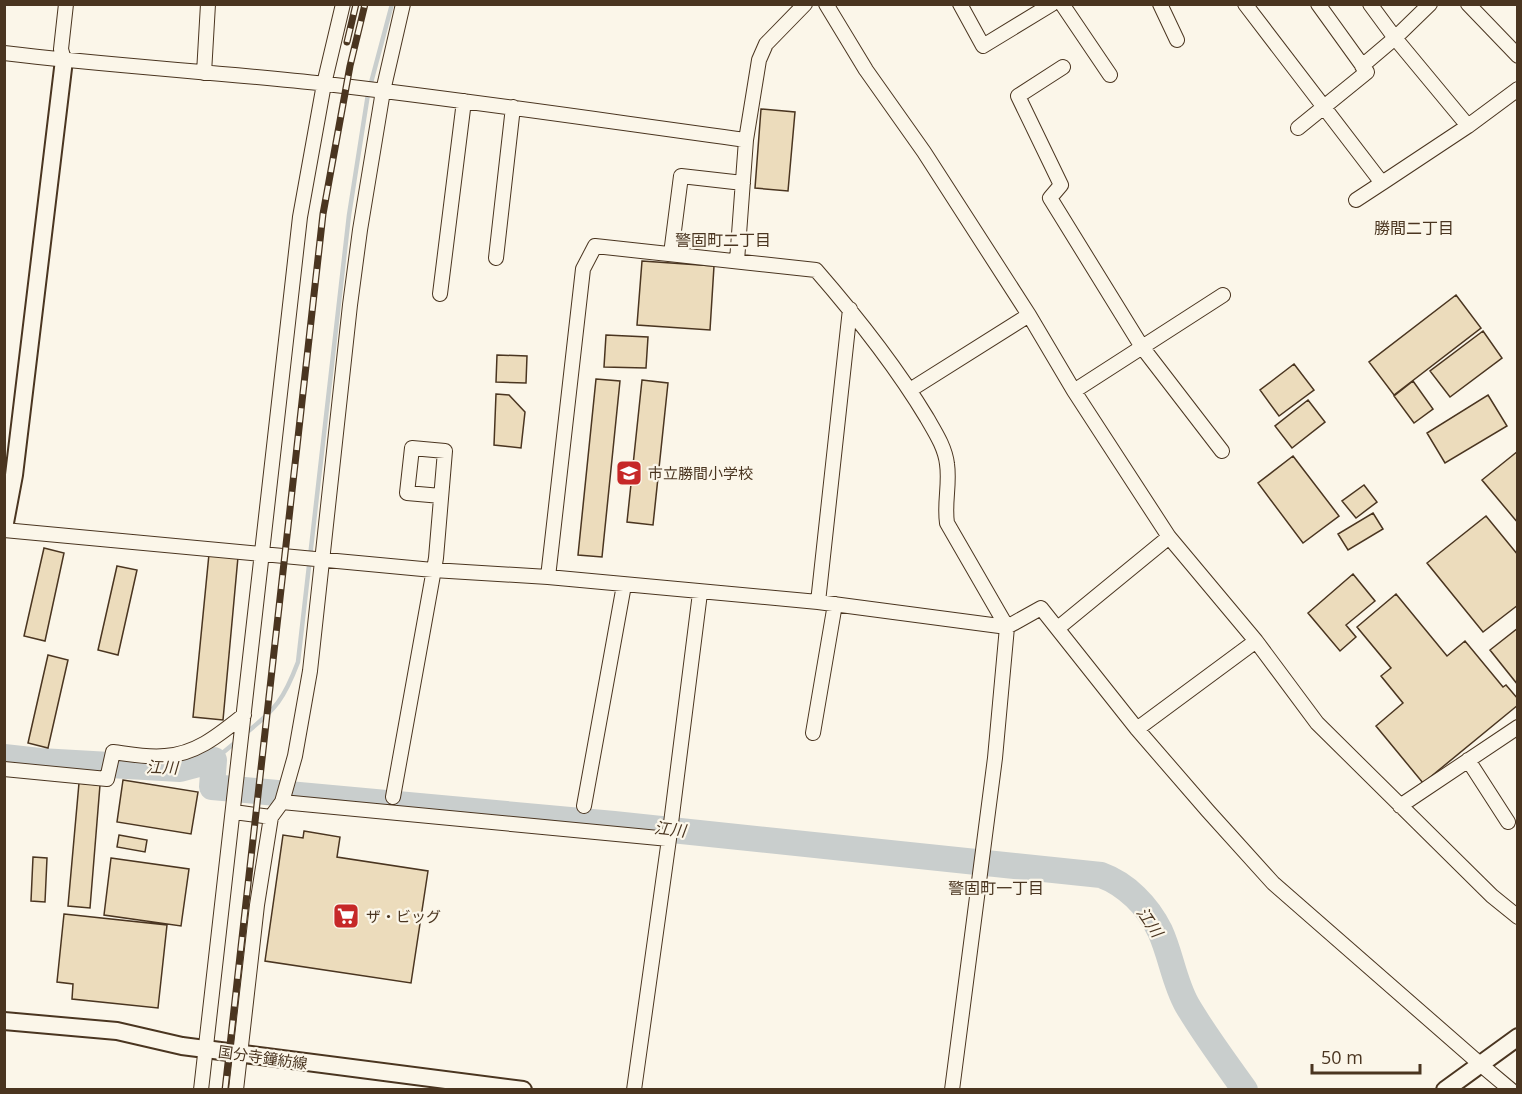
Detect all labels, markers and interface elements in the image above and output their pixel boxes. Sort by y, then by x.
district label: 勝間二丁目 [1374,217,1454,239]
district label: 警固町二丁目 [675,229,771,251]
school or university icon: 市立勝間小学校 [614,458,644,488]
place label: 市立勝間小学校 [648,463,753,483]
water label: 江川 [146,755,180,779]
water label: 江川 [653,816,689,842]
district label: 警固町一丁目 [948,877,1044,899]
supermarket icon: ザ・ビッグ [331,901,361,931]
water label: 江川 [1132,903,1169,943]
place label: ザ・ビッグ [366,906,441,926]
scale bar [1312,1037,1420,1075]
street label: 国分寺鐘紡線 [217,1041,309,1073]
text: 50 m [1321,1045,1363,1069]

